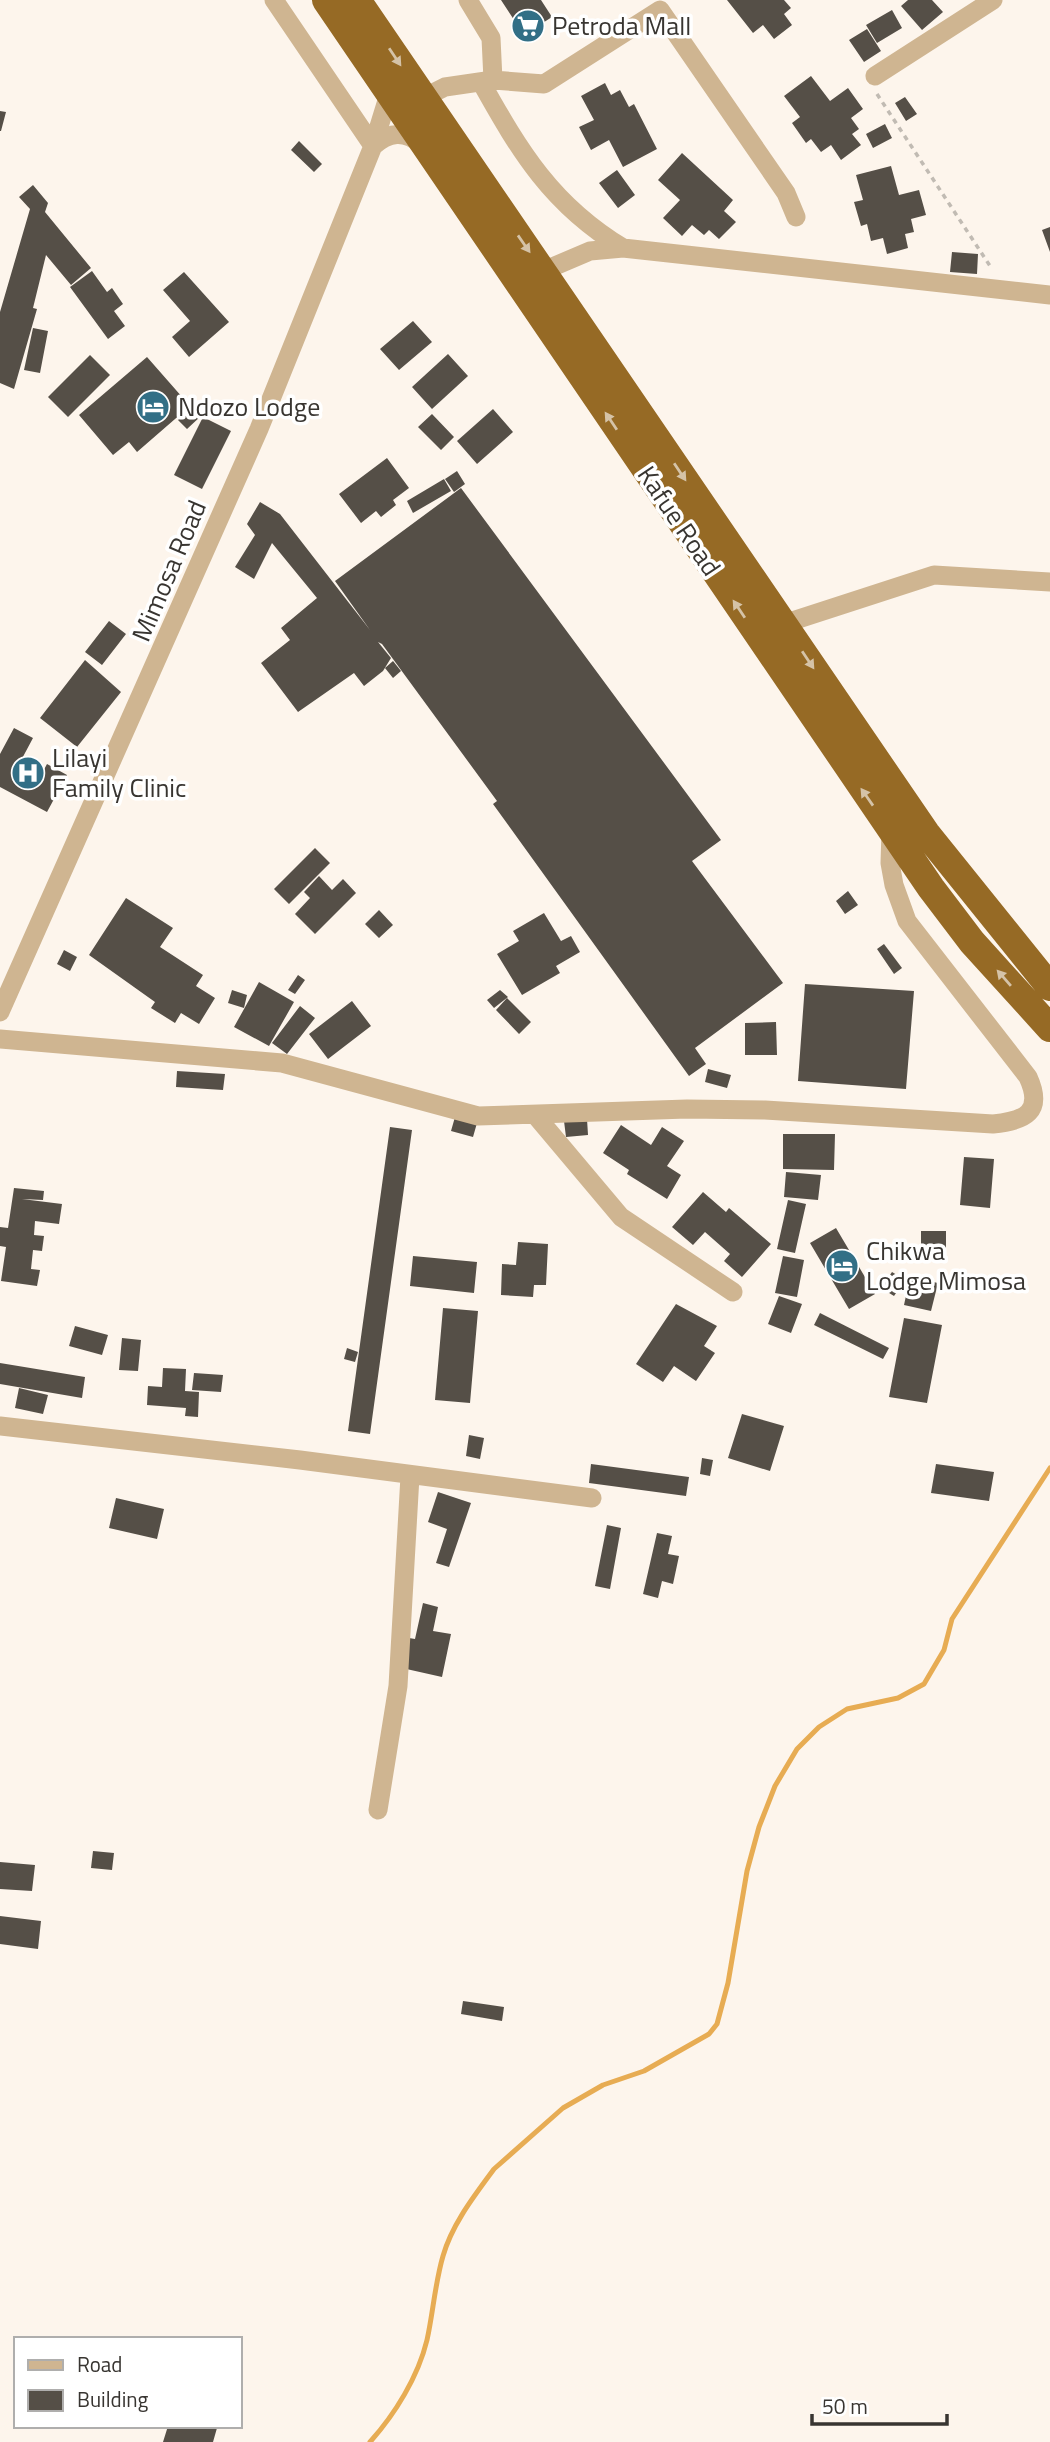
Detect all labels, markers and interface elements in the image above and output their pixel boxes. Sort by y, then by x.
place label: Petroda Mall [552,6,691,45]
supermarket icon: Petroda Mall [509,7,547,45]
one-way arrow [388,48,402,66]
one-way arrow [517,235,531,253]
place label: Ndozo Lodge [178,387,320,426]
hotel icon: Ndozo Lodge [134,388,172,426]
one-way arrow [605,411,618,430]
street label: Kafue Road [628,458,731,584]
one-way arrow [673,463,687,481]
street label: Mimosa Road [121,494,216,648]
one-way arrow [733,599,746,618]
one-way arrow [801,651,815,669]
place label: Lilayi Family Clinic [52,738,186,807]
hospital icon: Lilayi Family Clinic [9,754,47,792]
one-way arrow [861,787,874,806]
one-way arrow [997,970,1012,987]
place label: Chikwa Lodge Mimosa [866,1231,1026,1300]
hotel icon: Chikwa Lodge Mimosa [823,1247,861,1285]
legend [14,2337,242,2428]
text: Road [77,2348,122,2380]
scale bar [812,2382,947,2426]
text: Building [77,2383,149,2415]
text: 50 m [822,2390,868,2422]

